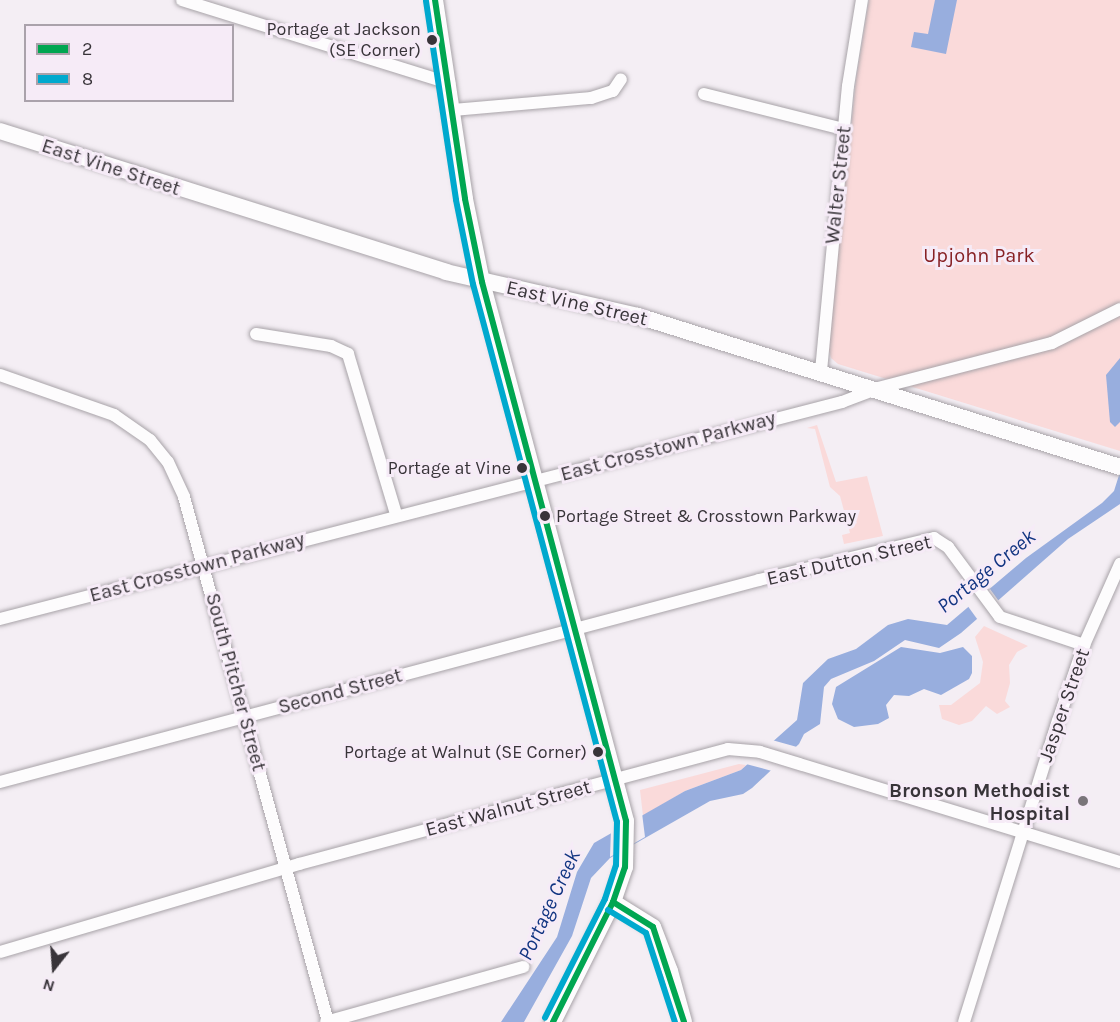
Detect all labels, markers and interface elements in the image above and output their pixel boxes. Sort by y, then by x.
place label: Portage at Jackson (SE Corner) [267,19,421,62]
legend [24,24,234,102]
marker: Portage at Jackson (SE Corner) [426,34,438,46]
text: 2 [82,38,92,60]
text: 8 [82,68,93,90]
street label: Walter Street [820,125,856,245]
street label: East Vine Street [39,133,183,201]
park label: Upjohn Park [923,243,1035,267]
street label: East Vine Street [504,275,650,331]
street label: East Crosstown Parkway [558,406,778,486]
place label: Portage at Vine [388,457,511,479]
marker: Portage at Vine [516,462,528,474]
place label: Portage Street & Crosstown Parkway [556,505,856,527]
marker: Portage Street & Crosstown Parkway [539,510,551,522]
water label: Portage Creek [932,524,1040,618]
street label: East Crosstown Parkway [87,527,307,607]
street label: East Dutton Street [764,529,934,591]
street label: South Pitcher Street [201,590,271,774]
street label: Jasper Street [1033,645,1095,765]
street label: Second Street [275,663,405,719]
place label: Portage at Walnut (SE Corner) [344,741,587,763]
marker: Portage at Walnut (SE Corner) [592,746,604,758]
street label: East Walnut Street [423,774,593,842]
place label: Bronson Methodist Hospital [889,778,1070,825]
marker: Bronson Methodist Hospital [1074,792,1092,810]
water label: Portage Creek [512,846,586,964]
north arrow [24,938,84,998]
text: N [40,975,57,996]

